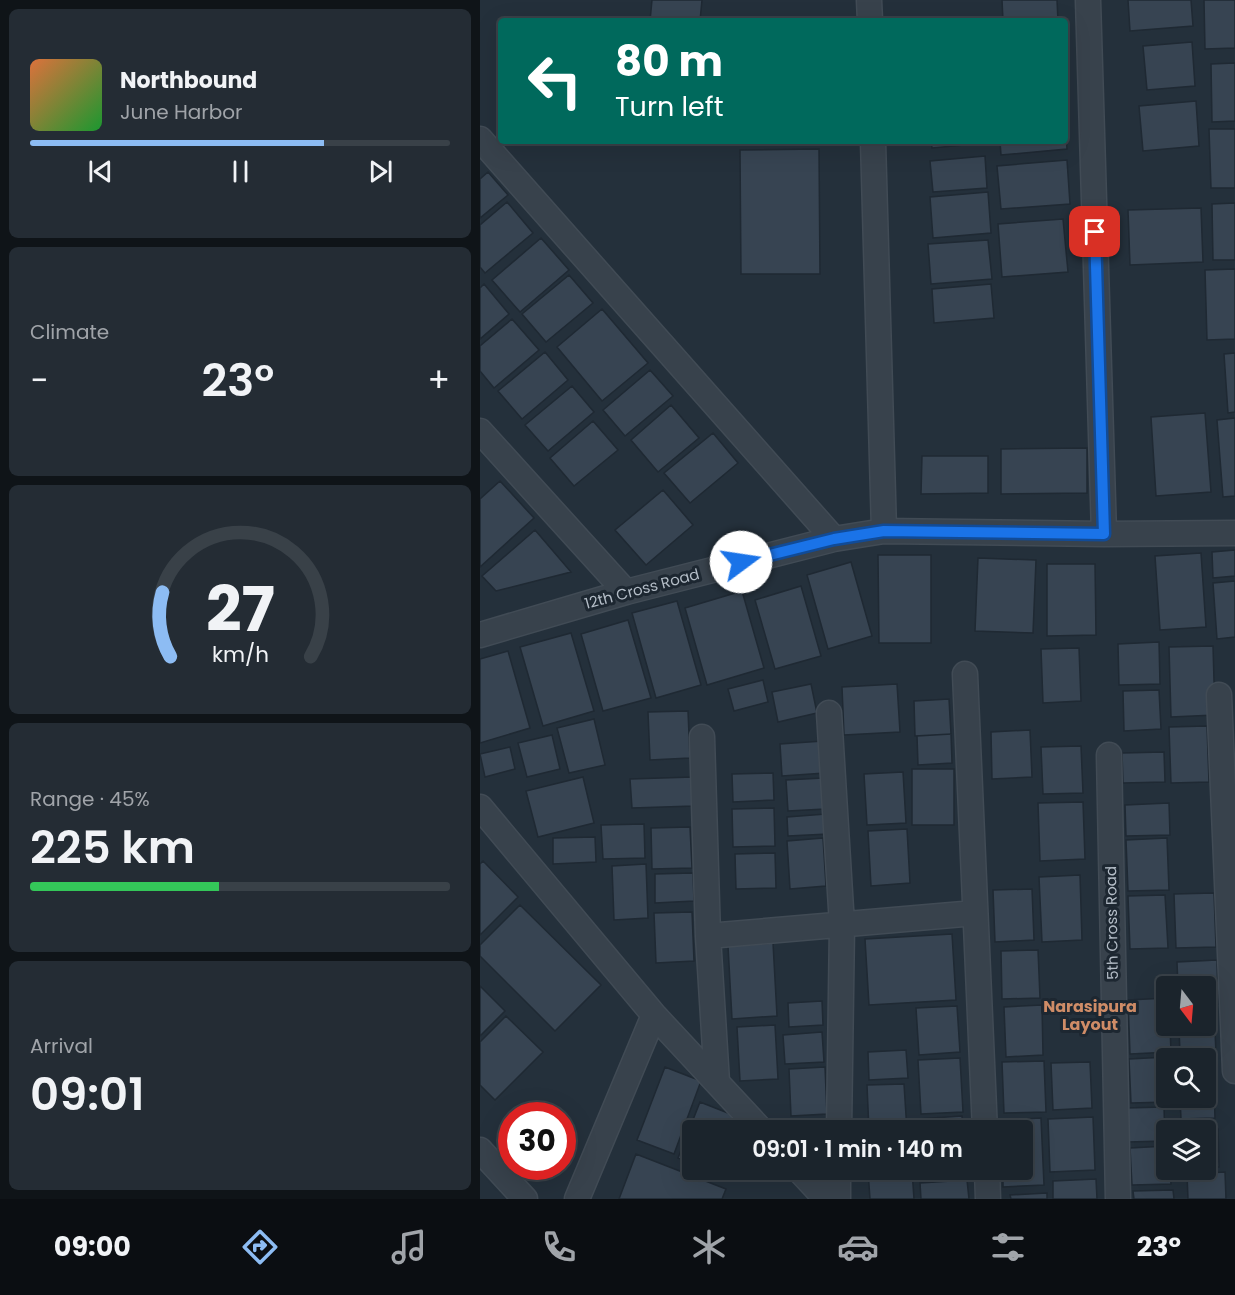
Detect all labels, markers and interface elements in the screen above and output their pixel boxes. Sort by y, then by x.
text: 80 m [615,32,723,91]
icon: left [516,42,594,120]
text: Northbound [120,65,257,96]
text: Turn left [615,88,724,125]
text: June Harbor [120,98,243,126]
icon: previous [84,155,117,188]
icon: pause [224,155,257,188]
icon: next [364,155,397,188]
pin [1069,206,1120,257]
icon: arrive [1078,215,1111,248]
text: Climate [30,318,109,346]
text: 23° [201,349,274,412]
text: − [30,357,48,404]
text: + [427,357,450,404]
position arrow [709,530,773,594]
street label: 12th Cross Road [582,563,702,614]
text: 27 [205,565,275,653]
text: km/h [211,639,269,670]
text: Range · 45% [30,785,150,813]
text: 225 km [30,816,195,879]
street label: 5th Cross Road [1100,866,1123,980]
north arrow [1156,976,1216,1036]
map controls [1156,976,1216,1180]
district label: Narasipura Layout [1043,995,1137,1036]
text: Arrival [30,1032,93,1060]
button: search [1156,1048,1216,1108]
text: 09:01 [30,1063,144,1126]
speed limit sign: 30 [498,1102,576,1180]
button: layers [1156,1120,1216,1180]
text: 09:01 · 1 min · 140 m [752,1134,963,1165]
icon: directions [239,1226,281,1268]
icon: music [388,1226,430,1268]
icon: phone [538,1226,580,1268]
icon: climate [688,1226,730,1268]
icon: car [837,1226,879,1268]
icon: filters [987,1226,1029,1268]
text: 09:00 [54,1228,131,1265]
text: 23° [1137,1228,1181,1265]

